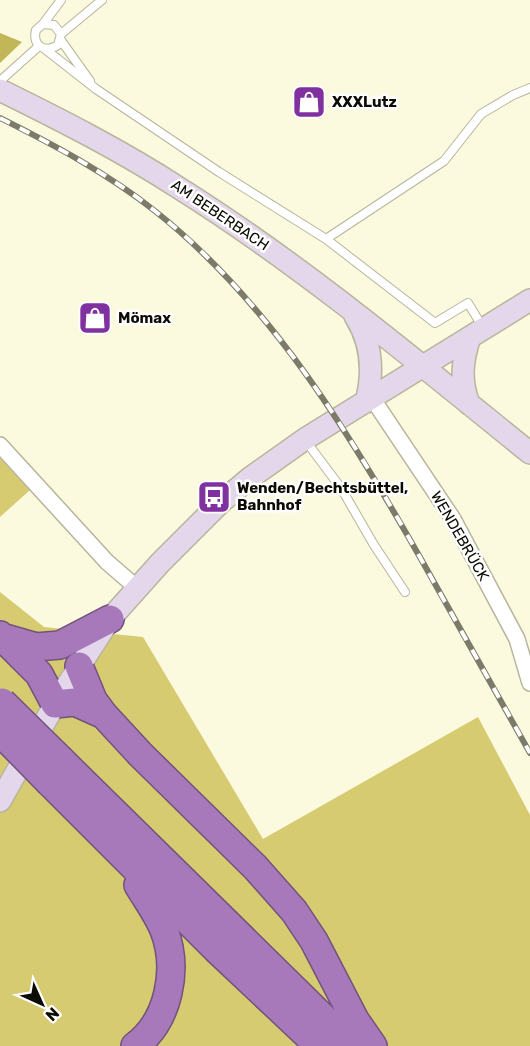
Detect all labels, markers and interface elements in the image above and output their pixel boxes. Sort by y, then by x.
shop icon: XXXLutz [291,84,327,120]
place label: XXXLutz [332,93,397,111]
street label: AM BEBERBACH [168,176,272,254]
shop icon: Mömax [77,300,113,336]
place label: Mömax [118,309,171,327]
bus stop icon: Wenden/Bechtsbüttel, Bahnhof [196,479,232,515]
place label: Wenden/Bechtsbüttel, Bahnhof [237,479,408,514]
street label: WENDEBRÜCK [427,488,493,584]
north arrow [12,974,72,1034]
text: N [41,1003,63,1025]

